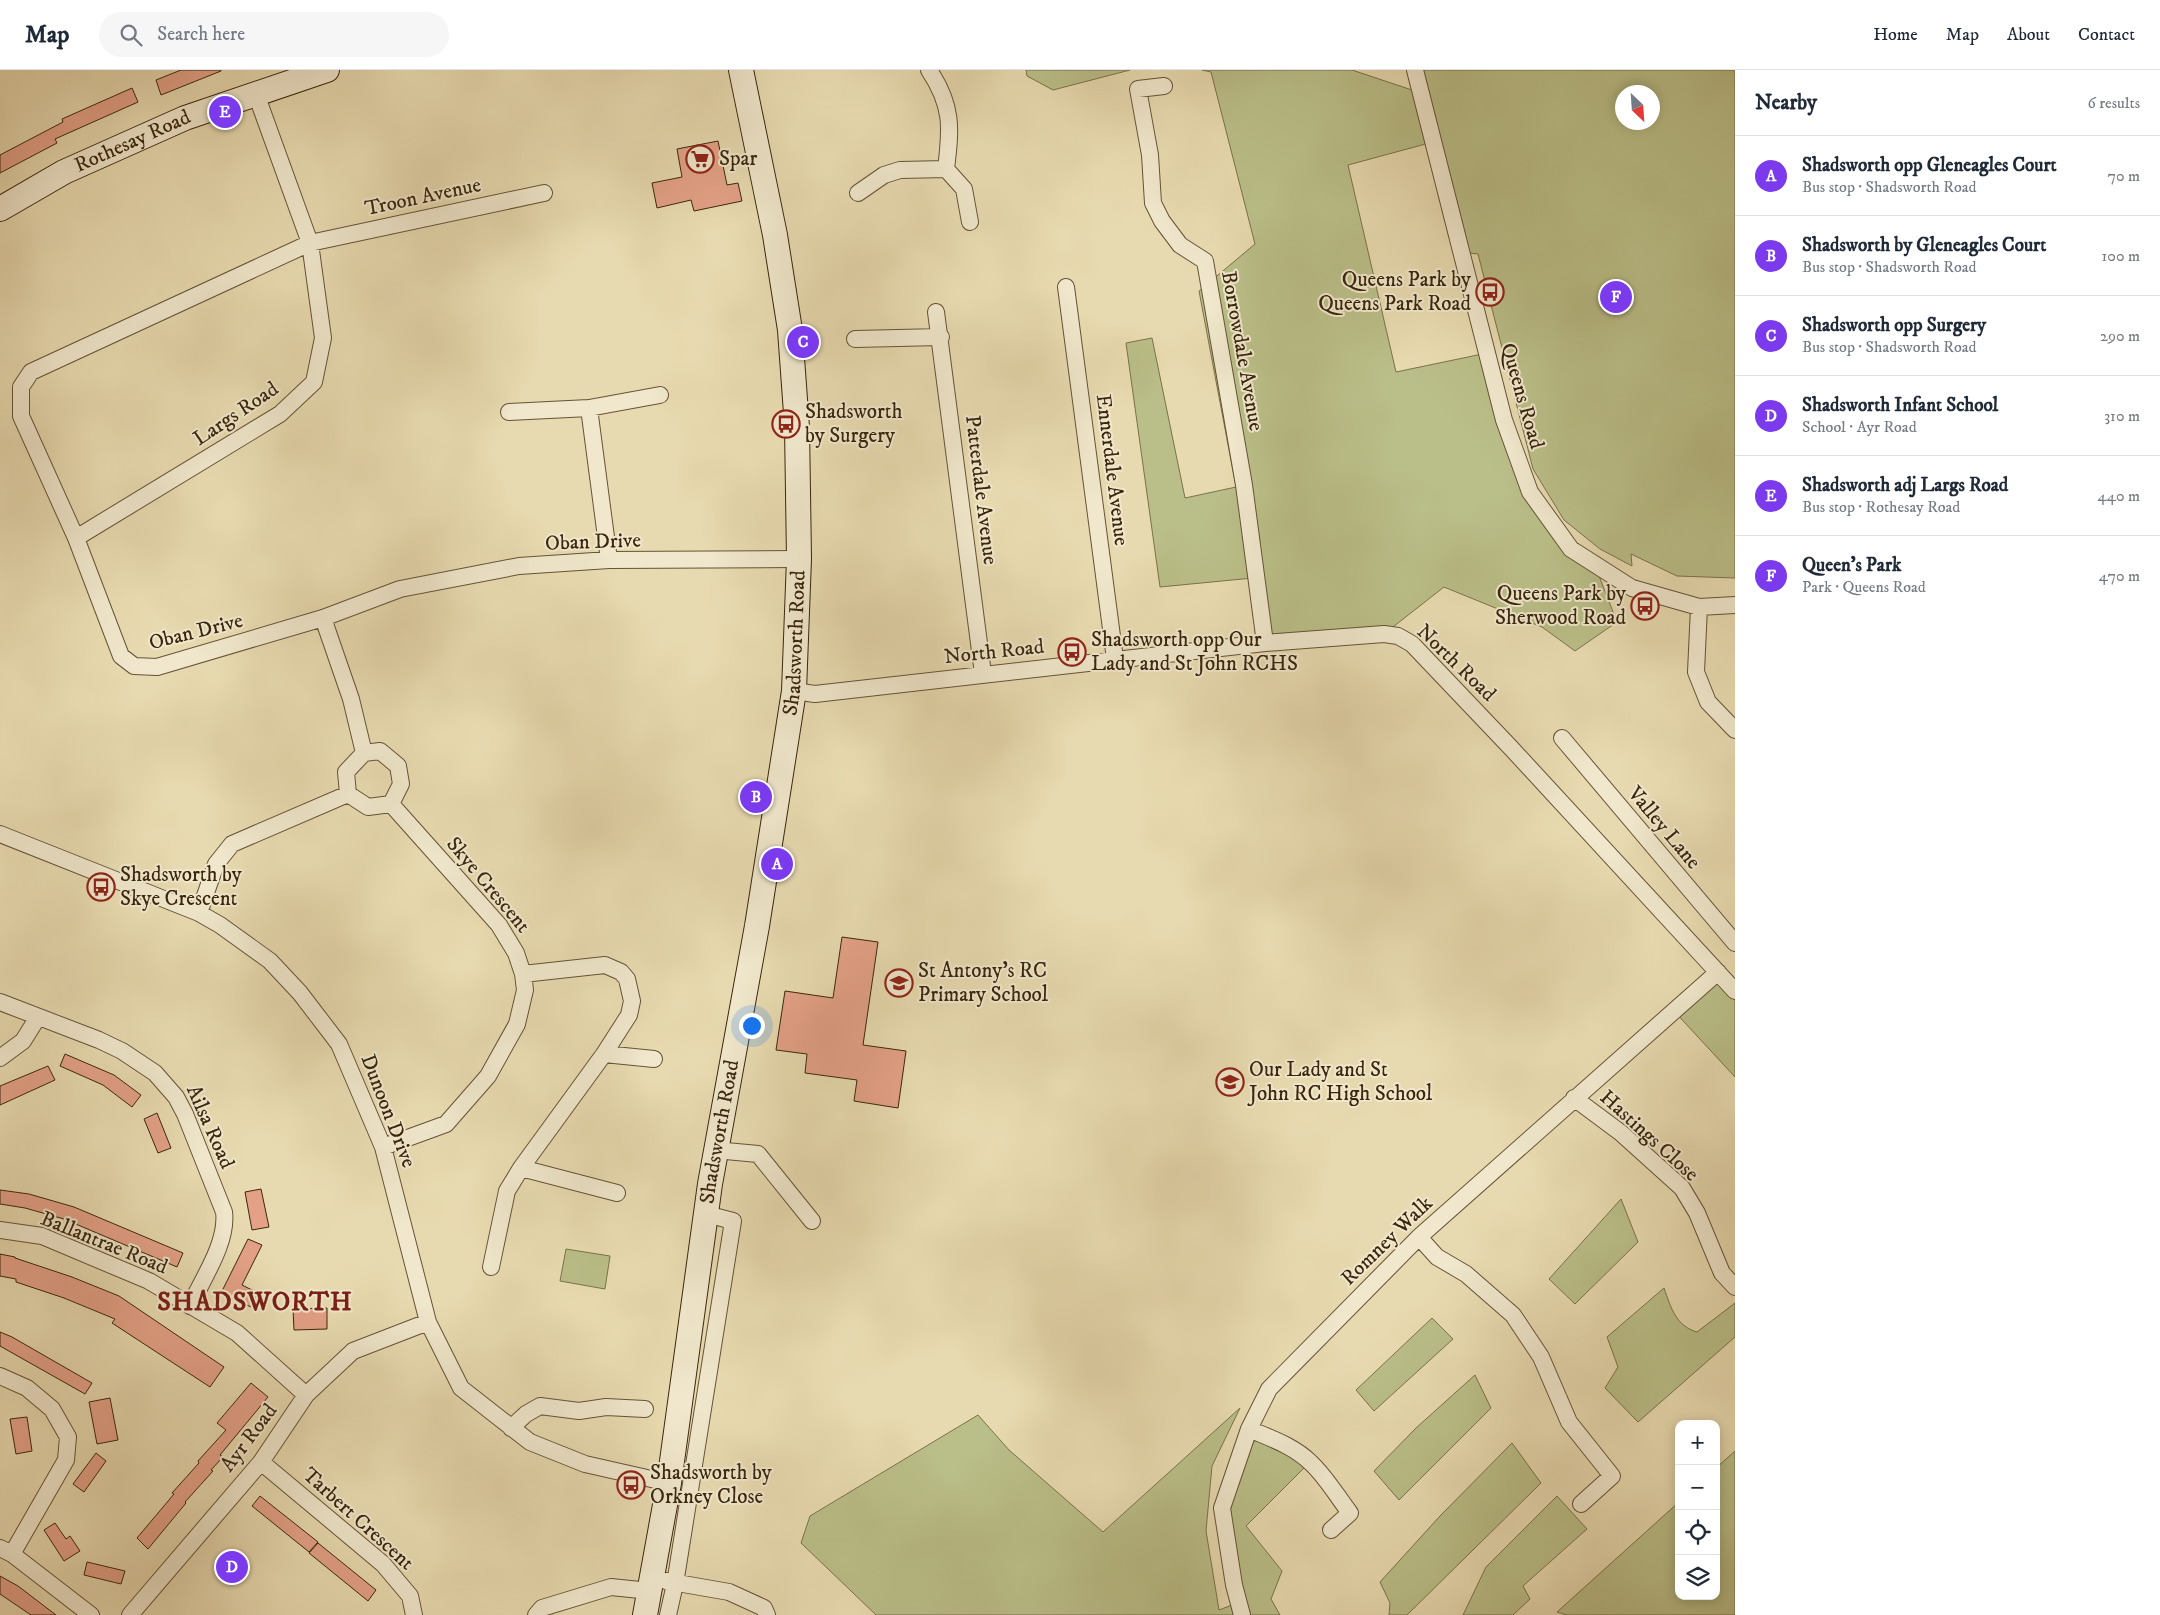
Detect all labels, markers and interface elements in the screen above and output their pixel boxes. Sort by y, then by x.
search box [99,12,449,57]
text: Map [25,20,69,50]
icon: search [117,21,145,49]
text: Search here [157,23,245,46]
text: Home [1873,24,1918,46]
text: Map [1946,24,1979,46]
text: About [2007,24,2050,46]
text: Contact [2078,24,2135,46]
north arrow [1615,85,1660,130]
text: Nearby [1755,90,1817,116]
pin: E [209,93,241,131]
text: 6 results [2087,93,2140,113]
street label: Rothesay Road [70,104,195,179]
supermarket icon: Spar [685,144,715,174]
place label: Spar [719,146,757,172]
text: Shadsworth opp Gleneagles Court [1802,154,2057,177]
text: A [1766,166,1776,186]
text: 70 m [2108,166,2140,186]
street label: Troon Avenue [363,172,484,222]
text: Bus stop · Shadsworth Road [1802,177,1976,197]
text: Shadsworth by Gleneagles Court [1802,234,2046,257]
text: B [1766,246,1776,266]
text: 100 m [2102,246,2140,266]
text: Bus stop · Shadsworth Road [1802,257,1976,277]
place label: Queens Park by Queens Park Road [1318,267,1472,317]
street label: Borrowdale Avenue [1215,269,1269,433]
bus stop icon: Queens Park by Queens Park Road [1475,277,1505,307]
pin: F [1600,278,1632,316]
text: Shadsworth opp Surgery [1802,314,1986,337]
pin: C [787,323,819,361]
text: C [1766,326,1776,346]
text: 290 m [2100,326,2140,346]
text: Bus stop · Shadsworth Road [1802,337,1976,357]
street label: Queens Road [1494,340,1550,453]
street label: Largs Road [188,376,284,452]
street label: Ennerdale Avenue [1090,393,1134,548]
text: Shadsworth Infant School [1802,394,1998,417]
place label: Shadsworth by Surgery [805,399,903,449]
text: D [1765,406,1777,426]
text: 310 m [2104,406,2140,426]
bus stop icon: Shadsworth by Surgery [771,409,801,439]
street label: Patterdale Avenue [959,414,1003,567]
text: School · Ayr Road [1802,417,1917,437]
text: Shadsworth adj Largs Road [1802,474,2008,497]
text: E [1765,486,1777,506]
text: 440 m [2098,486,2140,506]
text: Bus stop · Rothesay Road [1802,497,1960,517]
street label: Oban Drive [545,527,642,557]
text: Queen's Park [1802,554,1901,577]
text: F [1766,566,1776,586]
text: 470 m [2099,566,2140,586]
street label: Shadsworth Road [777,569,812,718]
text: Park · Queens Road [1802,577,1926,597]
place label: Queens Park by Sherwood Road [1495,581,1627,631]
bus stop icon: Queens Park by Sherwood Road [1630,591,1660,621]
street label: Oban Drive [146,608,246,656]
street label: North Road [1411,619,1502,708]
place label: Shadsworth opp Our Lady and St John RCHS [1091,627,1298,677]
street label: North Road [943,634,1046,670]
bus stop icon: Shadsworth opp Our Lady and St John RCHS [1057,637,1087,667]
pin: B [740,778,772,816]
street label: Valley Lane [1621,780,1706,875]
street label: Skye Crescent [440,832,536,938]
pin: A [761,845,793,883]
place label: Shadsworth by Skye Crescent [120,862,243,912]
bus stop icon: Shadsworth by Skye Crescent [86,872,116,902]
place label: St Antony's RC Primary School [918,958,1049,1008]
school or university icon: St Antony's RC Primary School [884,968,914,998]
your location [739,1013,765,1039]
street label: Dunoon Drive [354,1051,422,1172]
street label: Shadsworth Road [694,1057,745,1205]
place label: Our Lady and St John RC High School [1247,1057,1433,1107]
school or university icon: Our Lady and St John RC High School [1215,1067,1245,1097]
street label: Ailsa Road [180,1081,240,1173]
street label: Hastings Close [1594,1085,1704,1188]
street label: Romney Walk [1336,1190,1439,1291]
street label: Ballantrae Road [37,1206,172,1280]
district label: SHADSWORTH [157,1286,353,1319]
street label: Ayr Road [215,1398,283,1477]
map controls [1675,1420,1720,1600]
button: + [1675,1420,1720,1465]
place label: Shadsworth by Orkney Close [650,1460,773,1510]
street label: Tarbert Crescent [297,1462,419,1576]
button: − [1675,1465,1720,1510]
bus stop icon: Shadsworth by Orkney Close [616,1470,646,1500]
button: locate [1675,1510,1720,1555]
pin: D [216,1548,248,1586]
button: layers [1675,1555,1720,1600]

